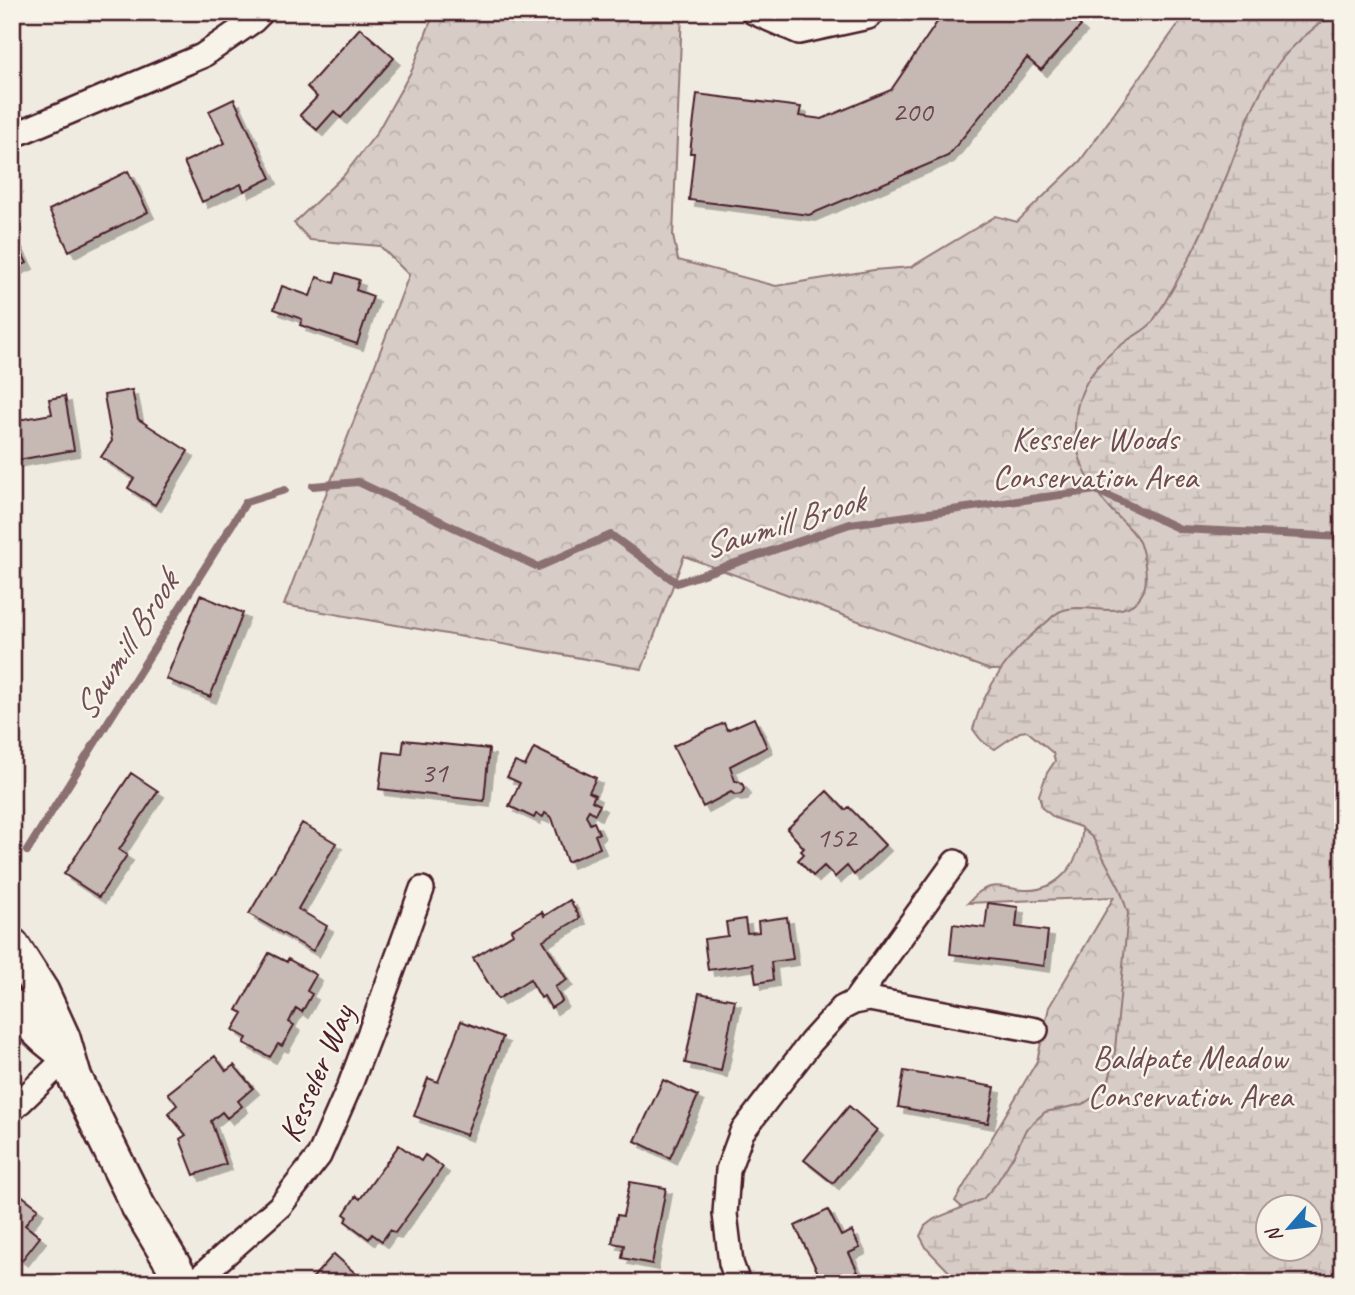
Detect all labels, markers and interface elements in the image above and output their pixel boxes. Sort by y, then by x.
house number: 200 [892,92,935,130]
park label: Kesseler Woods Conservation Area [992,418,1200,498]
water label: Sawmill Brook [697,476,875,569]
water label: Sawmill Brook [62,559,192,729]
house number: 31 [421,753,449,791]
house number: 152 [816,818,859,856]
street label: Kesseler Way [268,996,365,1148]
park label: Baldpate Meadow Conservation Area [1087,1037,1295,1117]
north arrow [1254,1194,1324,1264]
text: N [1260,1222,1288,1246]

